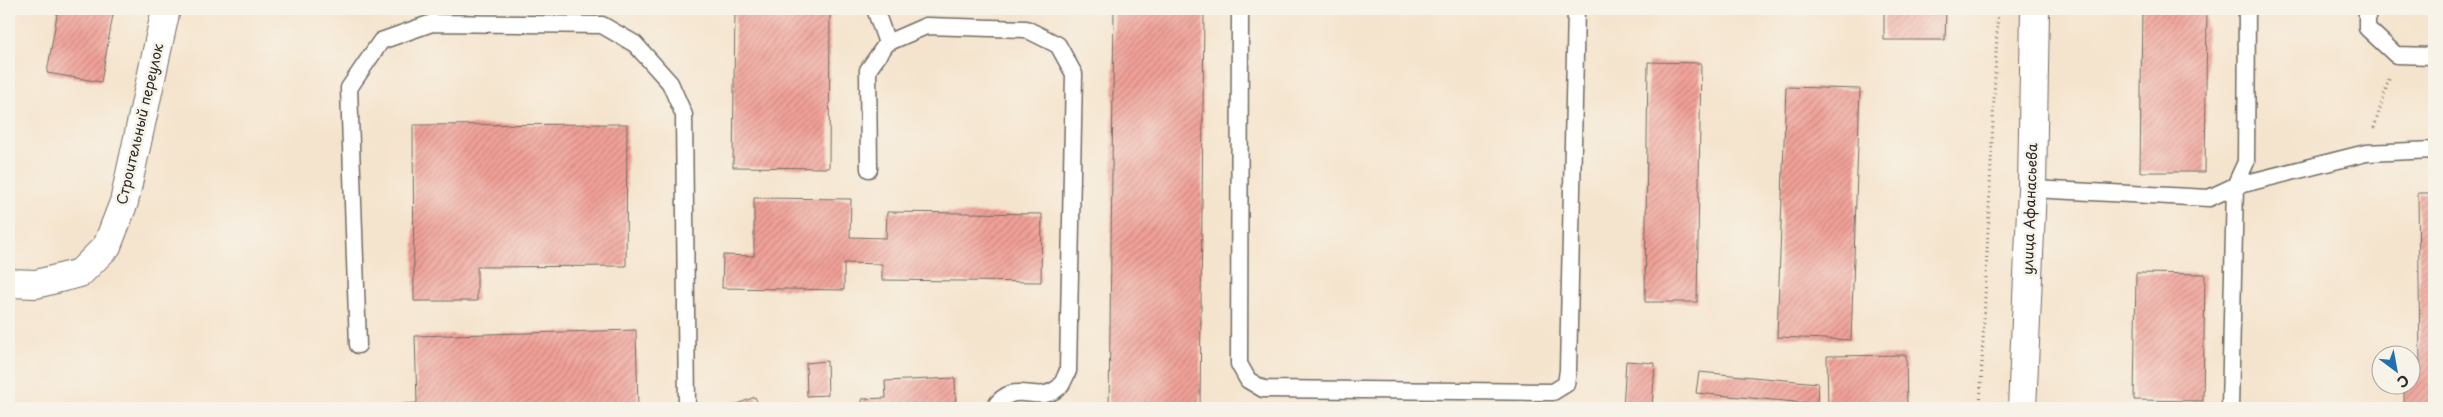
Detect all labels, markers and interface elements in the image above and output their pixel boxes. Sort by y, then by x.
street label: Строительный переулок [111,41,168,207]
street label: улица Афанасьева [2017,142,2042,275]
north arrow [2370,344,2420,394]
text: С [2393,370,2413,393]

